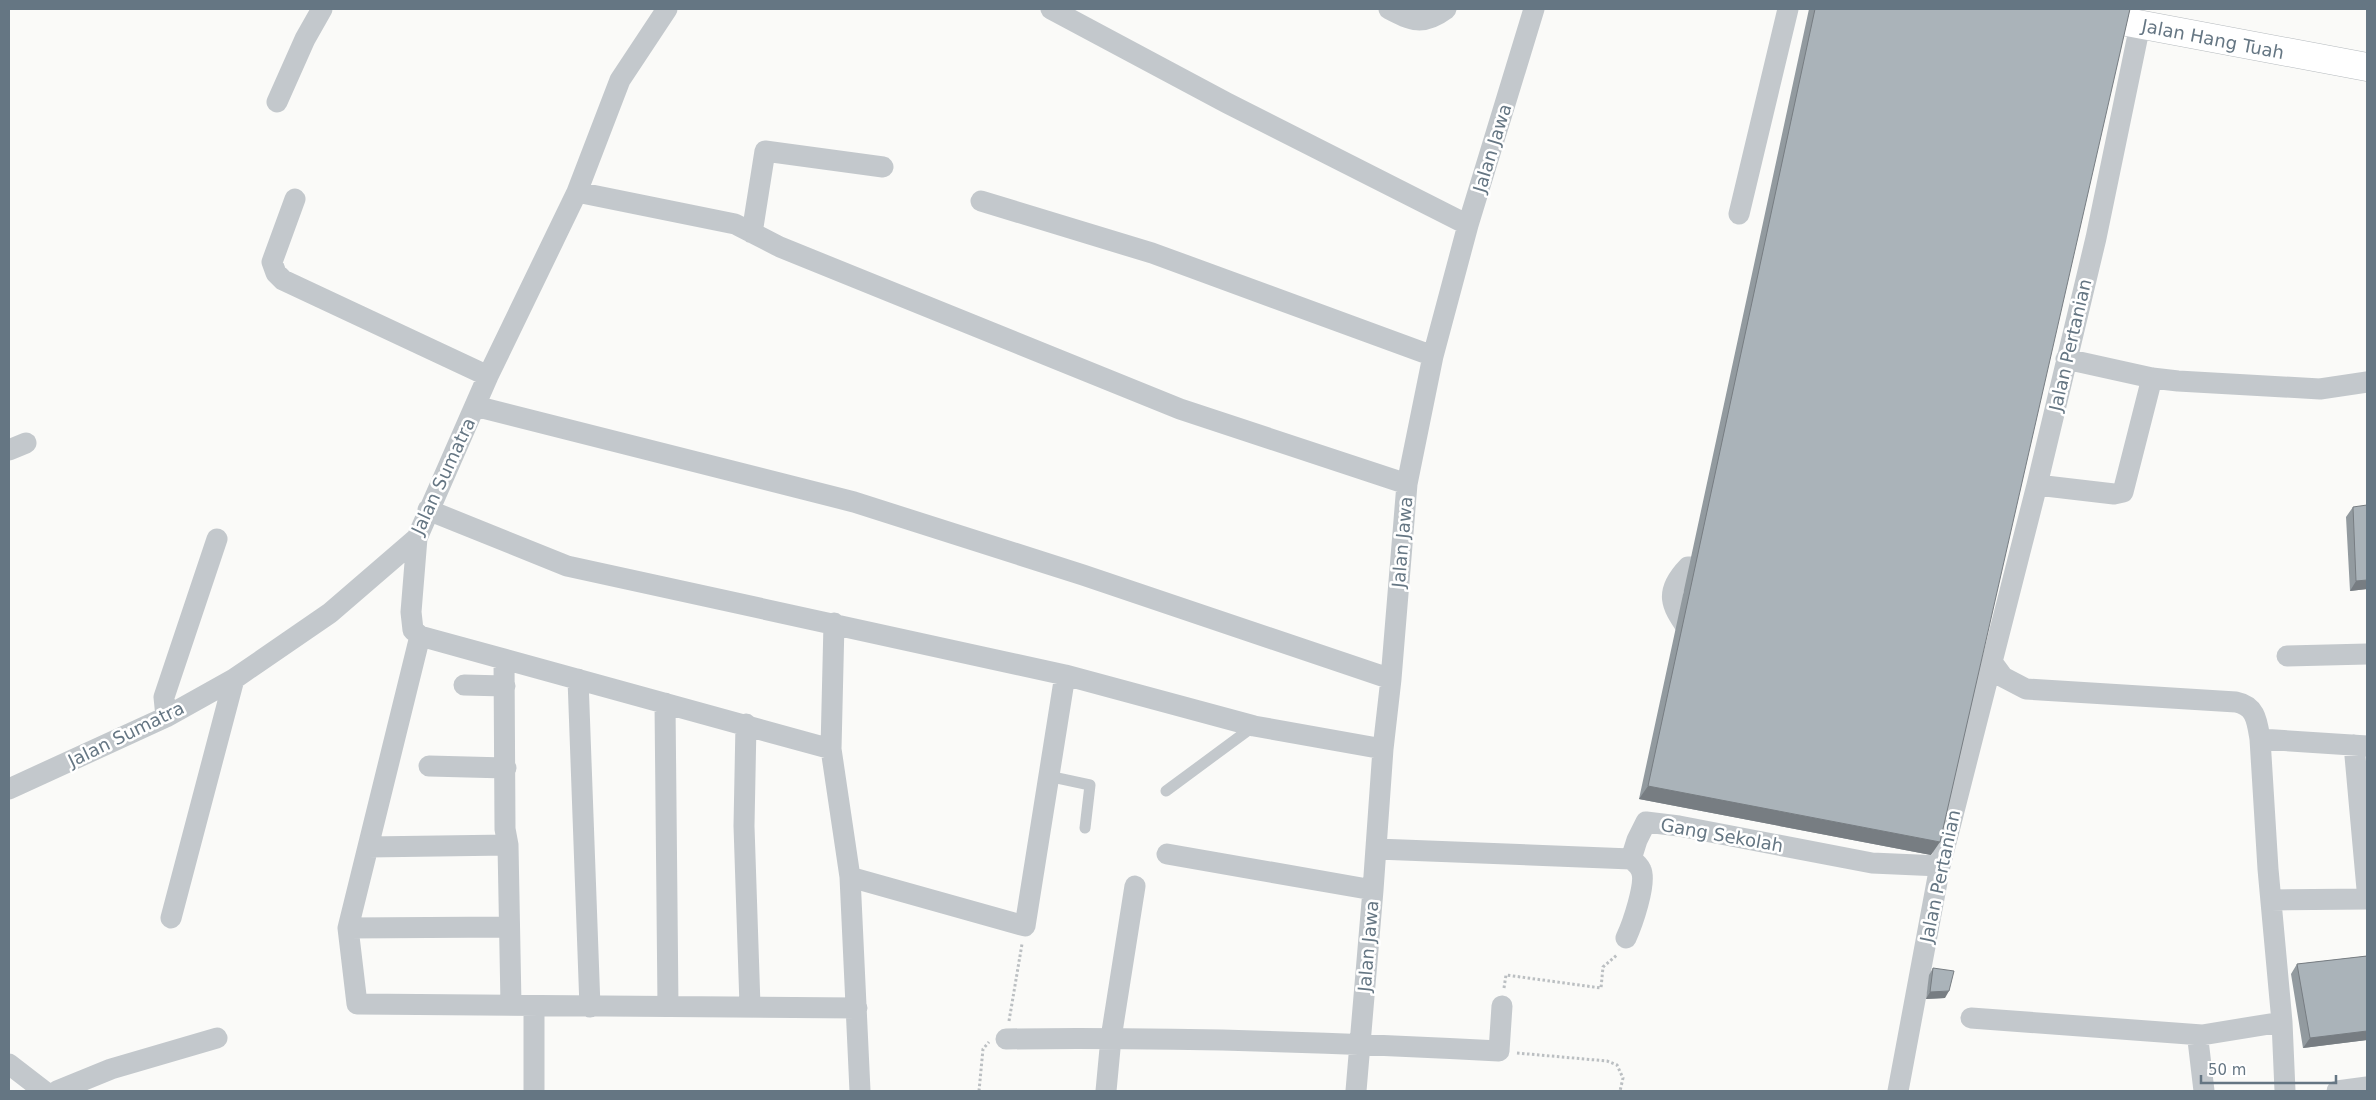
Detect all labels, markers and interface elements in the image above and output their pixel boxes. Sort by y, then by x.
street label: Jalan Hang Tuah [2139,15,2286,63]
street label: Jalan Jawa [1468,101,1515,196]
street label: Jalan Pertanian [2044,277,2095,414]
street label: Jalan Sumatra [406,414,479,539]
street label: Jalan Jawa [1387,495,1416,590]
street label: Jalan Sumatra [64,697,187,772]
street label: Jalan Pertanian [1915,808,1964,945]
street label: Gang Sekolah [1659,814,1785,856]
street label: Jalan Jawa [1353,899,1382,994]
scale bar [2201,1052,2336,1084]
text: 50 m [2208,1061,2246,1079]

